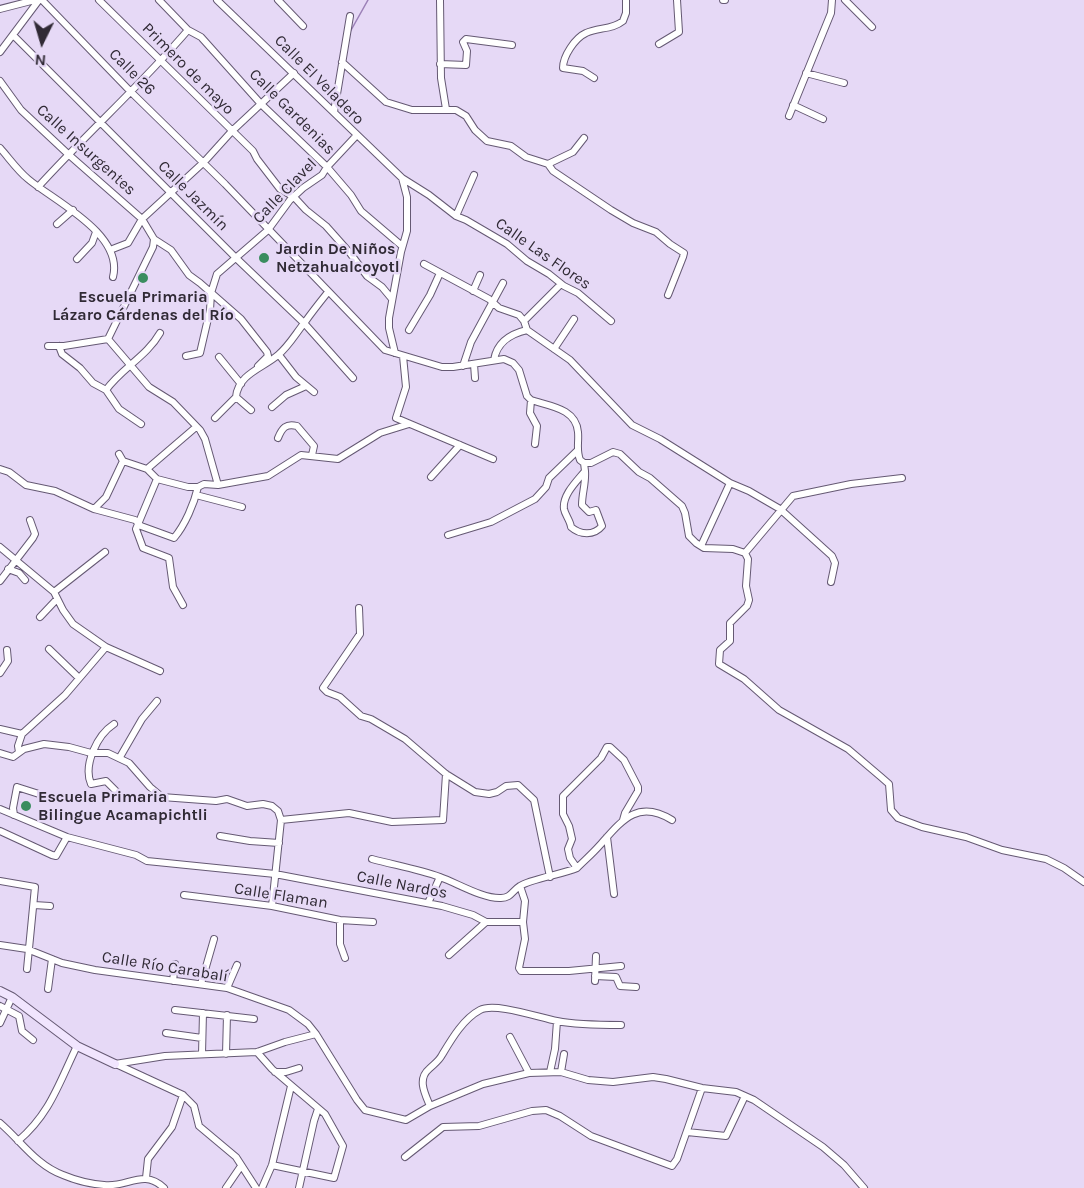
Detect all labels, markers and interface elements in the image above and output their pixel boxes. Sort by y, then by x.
north arrow [12,12,72,72]
street label: Primero de mayo [138,19,238,119]
street label: Calle El Veladero [270,31,368,129]
street label: Calle 26 [105,45,159,99]
text: N [34,50,47,70]
street label: Calle Gardenias [245,65,339,159]
street label: Calle Insurgentes [32,100,140,200]
street label: Calle Clavel [249,154,321,228]
street label: Calle Jazmín [154,157,232,235]
street label: Calle Las Flores [492,214,594,294]
place label: Jardin De Niños Netzahualcoyotl [276,239,400,277]
marker: Jardin De Niños Netzahualcoyotl [257,251,271,265]
marker: Escuela Primaria Lázaro Cárdenas del Río [136,271,150,285]
place label: Escuela Primaria Lázaro Cárdenas del Río [52,287,234,325]
place label: Escuela Primaria Bilingue Acamapichtli [38,787,208,825]
marker: Escuela Primaria Bilingue Acamapichtli [19,799,33,813]
street label: Calle Nardos [355,867,449,903]
street label: Calle Flaman [233,879,329,913]
street label: Calle Río Carabalí [101,948,229,986]

